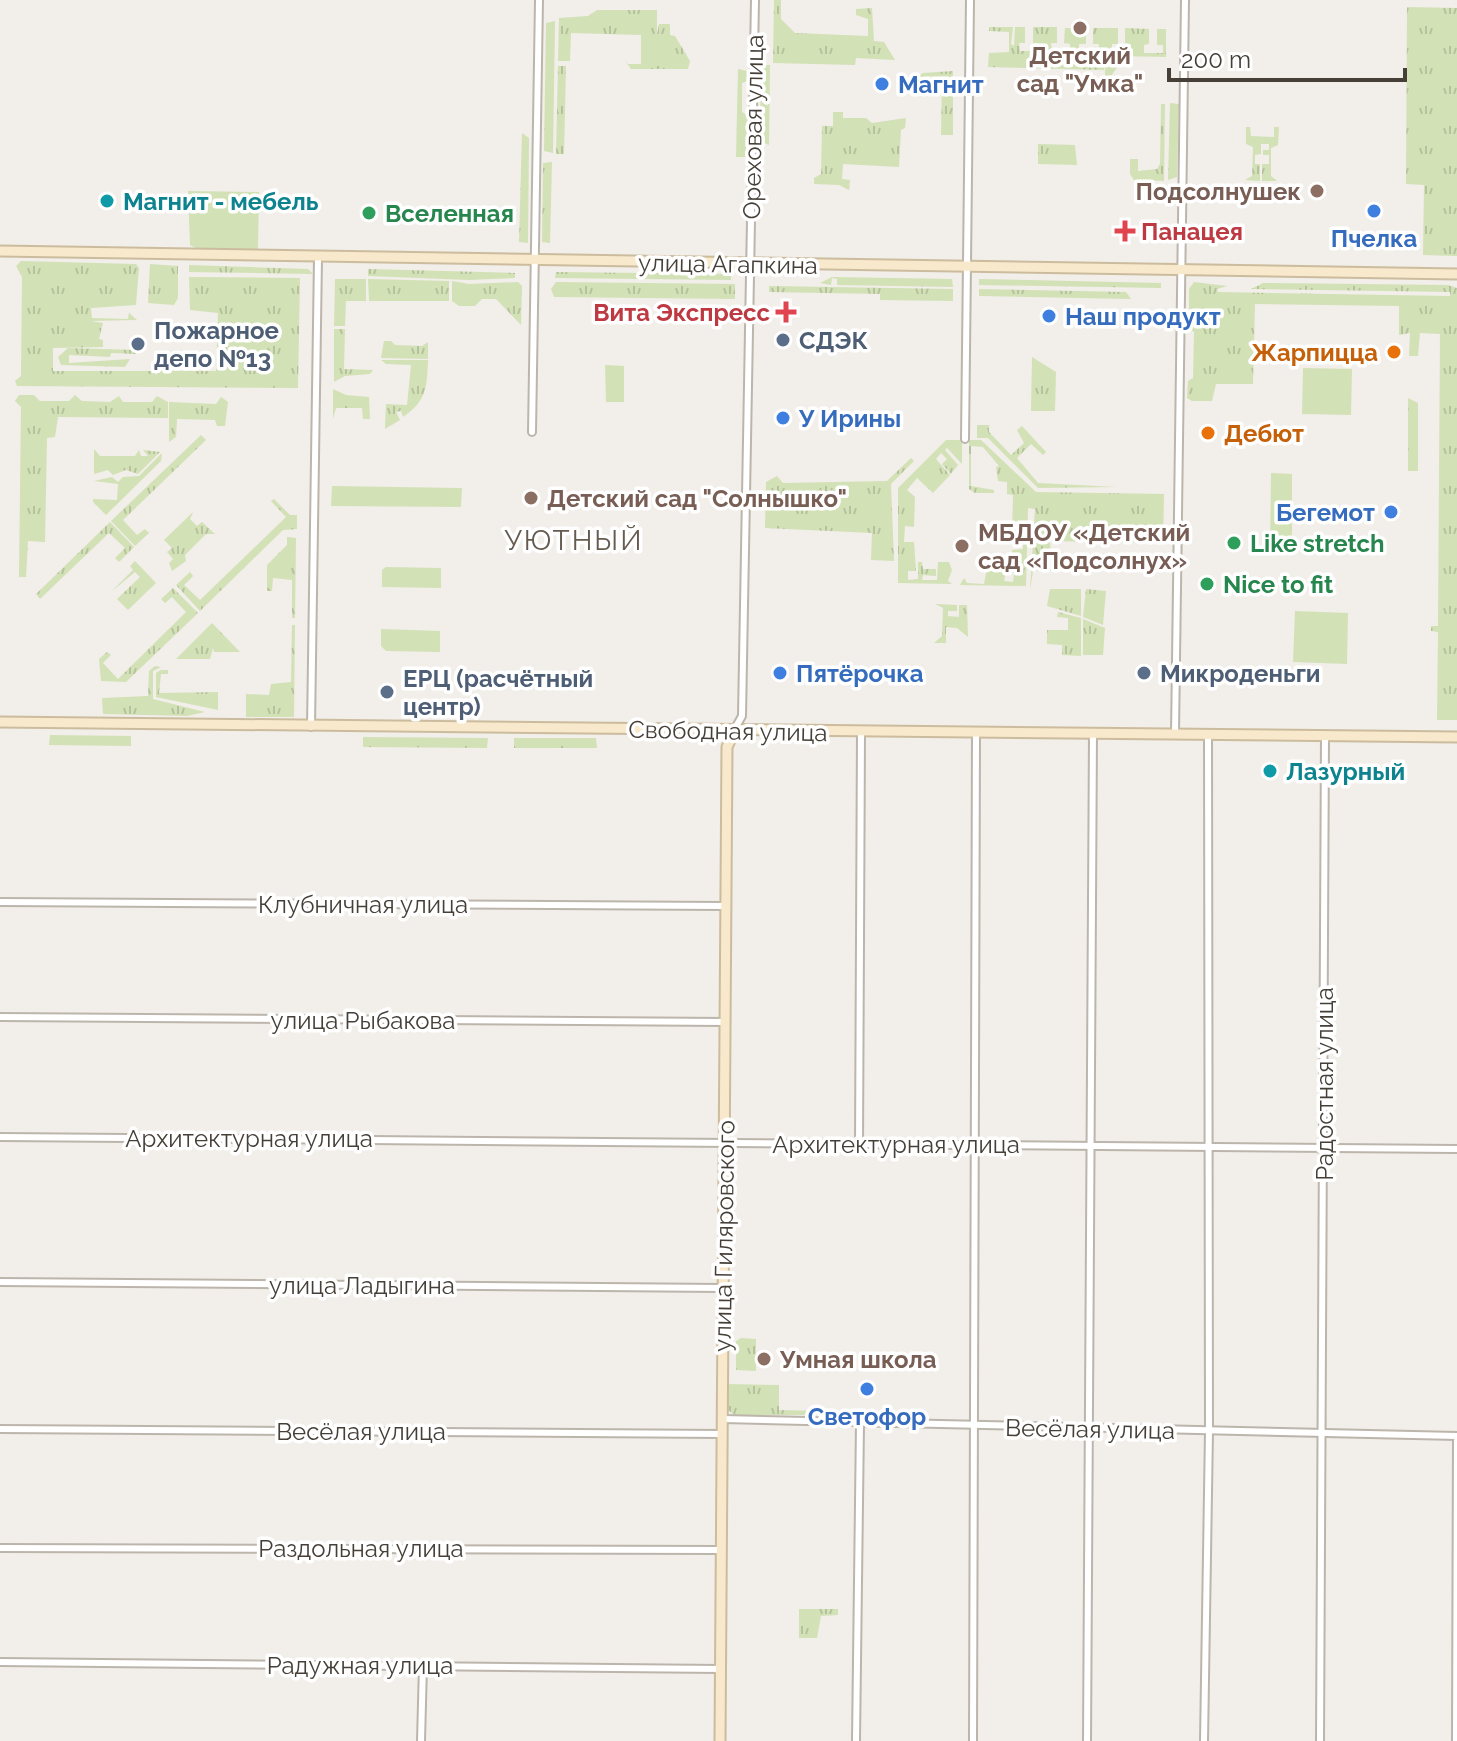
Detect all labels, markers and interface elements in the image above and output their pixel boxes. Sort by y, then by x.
marker: Детский сад "Умка" [1071,19,1089,37]
scale bar [1169,32,1405,82]
street label: Ореховая улица [737,34,769,220]
place label: Детский сад "Умка" [1017,41,1143,98]
text: 200 m [1181,45,1251,74]
place label: Магнит [898,70,984,99]
marker: Магнит [873,75,891,93]
place label: Подсолнушек [1135,177,1301,206]
marker: Подсолнушек [1308,182,1326,200]
place label: Магнит - мебель [123,187,319,216]
marker: Магнит - мебель [98,192,116,210]
place label: Вселенная [385,199,514,228]
marker: Пчелка [1365,202,1383,220]
marker: Вселенная [360,204,378,222]
place label: Панацея [1141,217,1243,246]
marker: Панацея [1116,222,1134,240]
place label: Пчелка [1331,224,1418,253]
street label: улица Агапкина [638,248,818,280]
place label: Вита Экспресс [593,298,770,327]
place label: Наш продукт [1065,302,1221,331]
marker: Вита Экспресс [777,303,795,321]
marker: Наш продукт [1040,307,1058,325]
place label: Пожарное депо №13 [154,316,279,373]
place label: СДЭК [799,326,868,355]
marker: СДЭК [774,331,792,349]
marker: Пожарное депо №13 [129,335,147,353]
place label: Жарпицца [1251,338,1378,367]
marker: Жарпицца [1385,343,1403,361]
place label: У Ирины [798,404,901,433]
marker: У Ирины [774,409,792,427]
place label: Дебют [1224,419,1304,448]
marker: Дебют [1199,424,1217,442]
place label: Детский сад "Солнышко" [547,484,847,513]
marker: Детский сад "Солнышко" [522,489,540,507]
place label: Бегемот [1276,498,1375,527]
marker: Бегемот [1382,503,1400,521]
place label: МБДОУ «Детский сад «Подсолнух» [978,518,1190,575]
district label: УЮТНЫЙ [505,524,643,557]
place label: Like stretch [1250,529,1385,558]
marker: Like stretch [1225,534,1243,552]
marker: МБДОУ «Детский сад «Подсолнух» [953,537,971,555]
place label: Nice to fit [1223,570,1333,599]
marker: Nice to fit [1198,575,1216,593]
place label: Пятёрочка [796,659,924,688]
place label: Микроденьги [1160,659,1321,688]
place label: ЕРЦ (расчётный центр) [403,664,593,721]
marker: Пятёрочка [771,664,789,682]
marker: Микроденьги [1135,664,1153,682]
marker: ЕРЦ (расчётный центр) [378,683,396,701]
street label: Свободная улица [628,715,828,747]
place label: Лазурный [1286,757,1405,786]
marker: Лазурный [1261,762,1279,780]
street label: Клубничная улица [258,890,468,919]
street label: Радостная улица [1310,987,1339,1181]
street label: улица Рыбакова [271,1006,455,1035]
street label: улица Гиляровского [707,1120,741,1352]
street label: Архитектурная улица [125,1124,373,1153]
street label: Архитектурная улица [772,1130,1020,1159]
street label: улица Ладыгина [269,1271,455,1300]
place label: Умная школа [779,1345,937,1374]
marker: Умная школа [755,1350,773,1368]
marker: Светофор [858,1380,876,1398]
place label: Светофор [808,1402,926,1431]
street label: Весёлая улица [1005,1413,1175,1445]
street label: Весёлая улица [276,1417,446,1446]
street label: Раздольная улица [258,1534,464,1563]
street label: Радужная улица [267,1651,453,1680]

